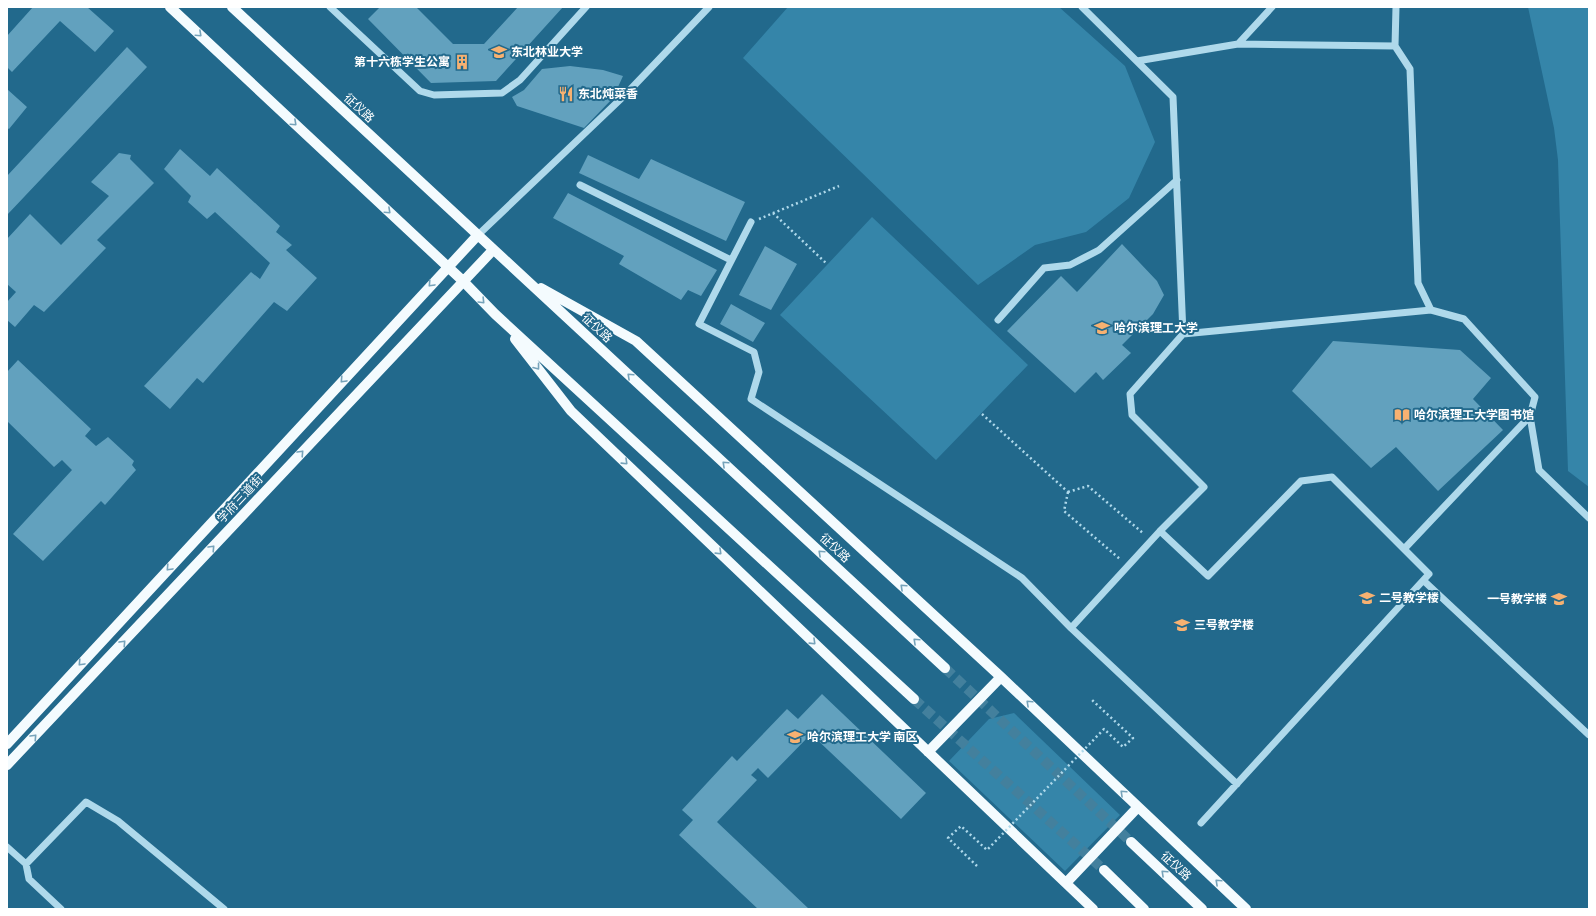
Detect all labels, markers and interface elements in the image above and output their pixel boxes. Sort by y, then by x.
one-way arrow [194,29,202,36]
school or university icon: 东北林业大学 [490,43,508,61]
place label: 东北林业大学 [511,44,583,59]
building icon: 第十六栋学生公寓 [453,53,471,71]
place label: 第十六栋学生公寓 [354,54,450,69]
restaurant icon: 东北炖菜香 [557,85,575,103]
place label: 东北炖菜香 [578,86,638,101]
street label: 征仪路 [341,90,378,125]
one-way arrow [289,118,296,125]
one-way arrow [384,207,391,214]
one-way arrow [429,279,436,287]
one-way arrow [478,296,485,304]
street label: 征仪路 [579,310,616,345]
school or university icon: 哈尔滨理工大学 [1093,319,1111,337]
place label: 哈尔滨理工大学 [1114,320,1198,335]
one-way arrow [532,362,539,369]
one-way arrow [627,373,635,381]
one-way arrow [340,375,348,383]
library icon: 哈尔滨理工大学图书馆 [1393,406,1411,424]
place label: 哈尔滨理工大学图书馆 [1414,407,1534,422]
one-way arrow [296,450,304,458]
one-way arrow [620,457,628,465]
one-way arrow [722,462,730,469]
street label: 学府三道街 [214,472,266,526]
street label: 征仪路 [817,530,854,565]
one-way arrow [207,545,215,553]
one-way arrow [714,547,722,555]
one-way arrow [818,550,826,557]
one-way arrow [167,563,174,571]
one-way arrow [900,584,907,591]
school or university icon: 二号教学楼 [1358,589,1376,607]
place label: 二号教学楼 [1379,590,1439,605]
school or university icon: 一号教学楼 [1550,590,1568,608]
place label: 一号教学楼 [1487,591,1547,606]
school or university icon: 三号教学楼 [1173,616,1191,634]
place label: 三号教学楼 [1194,617,1254,632]
one-way arrow [808,637,816,645]
one-way arrow [913,638,921,646]
one-way arrow [118,640,126,648]
one-way arrow [79,659,86,666]
one-way arrow [1026,701,1034,708]
school or university icon: 哈尔滨理工大学 南区 [786,728,804,746]
place label: 哈尔滨理工大学 南区 [807,729,917,744]
one-way arrow [29,734,37,742]
one-way arrow [1120,790,1128,798]
street label: 征仪路 [1158,848,1195,883]
one-way arrow [1161,870,1169,878]
one-way arrow [1215,879,1223,887]

